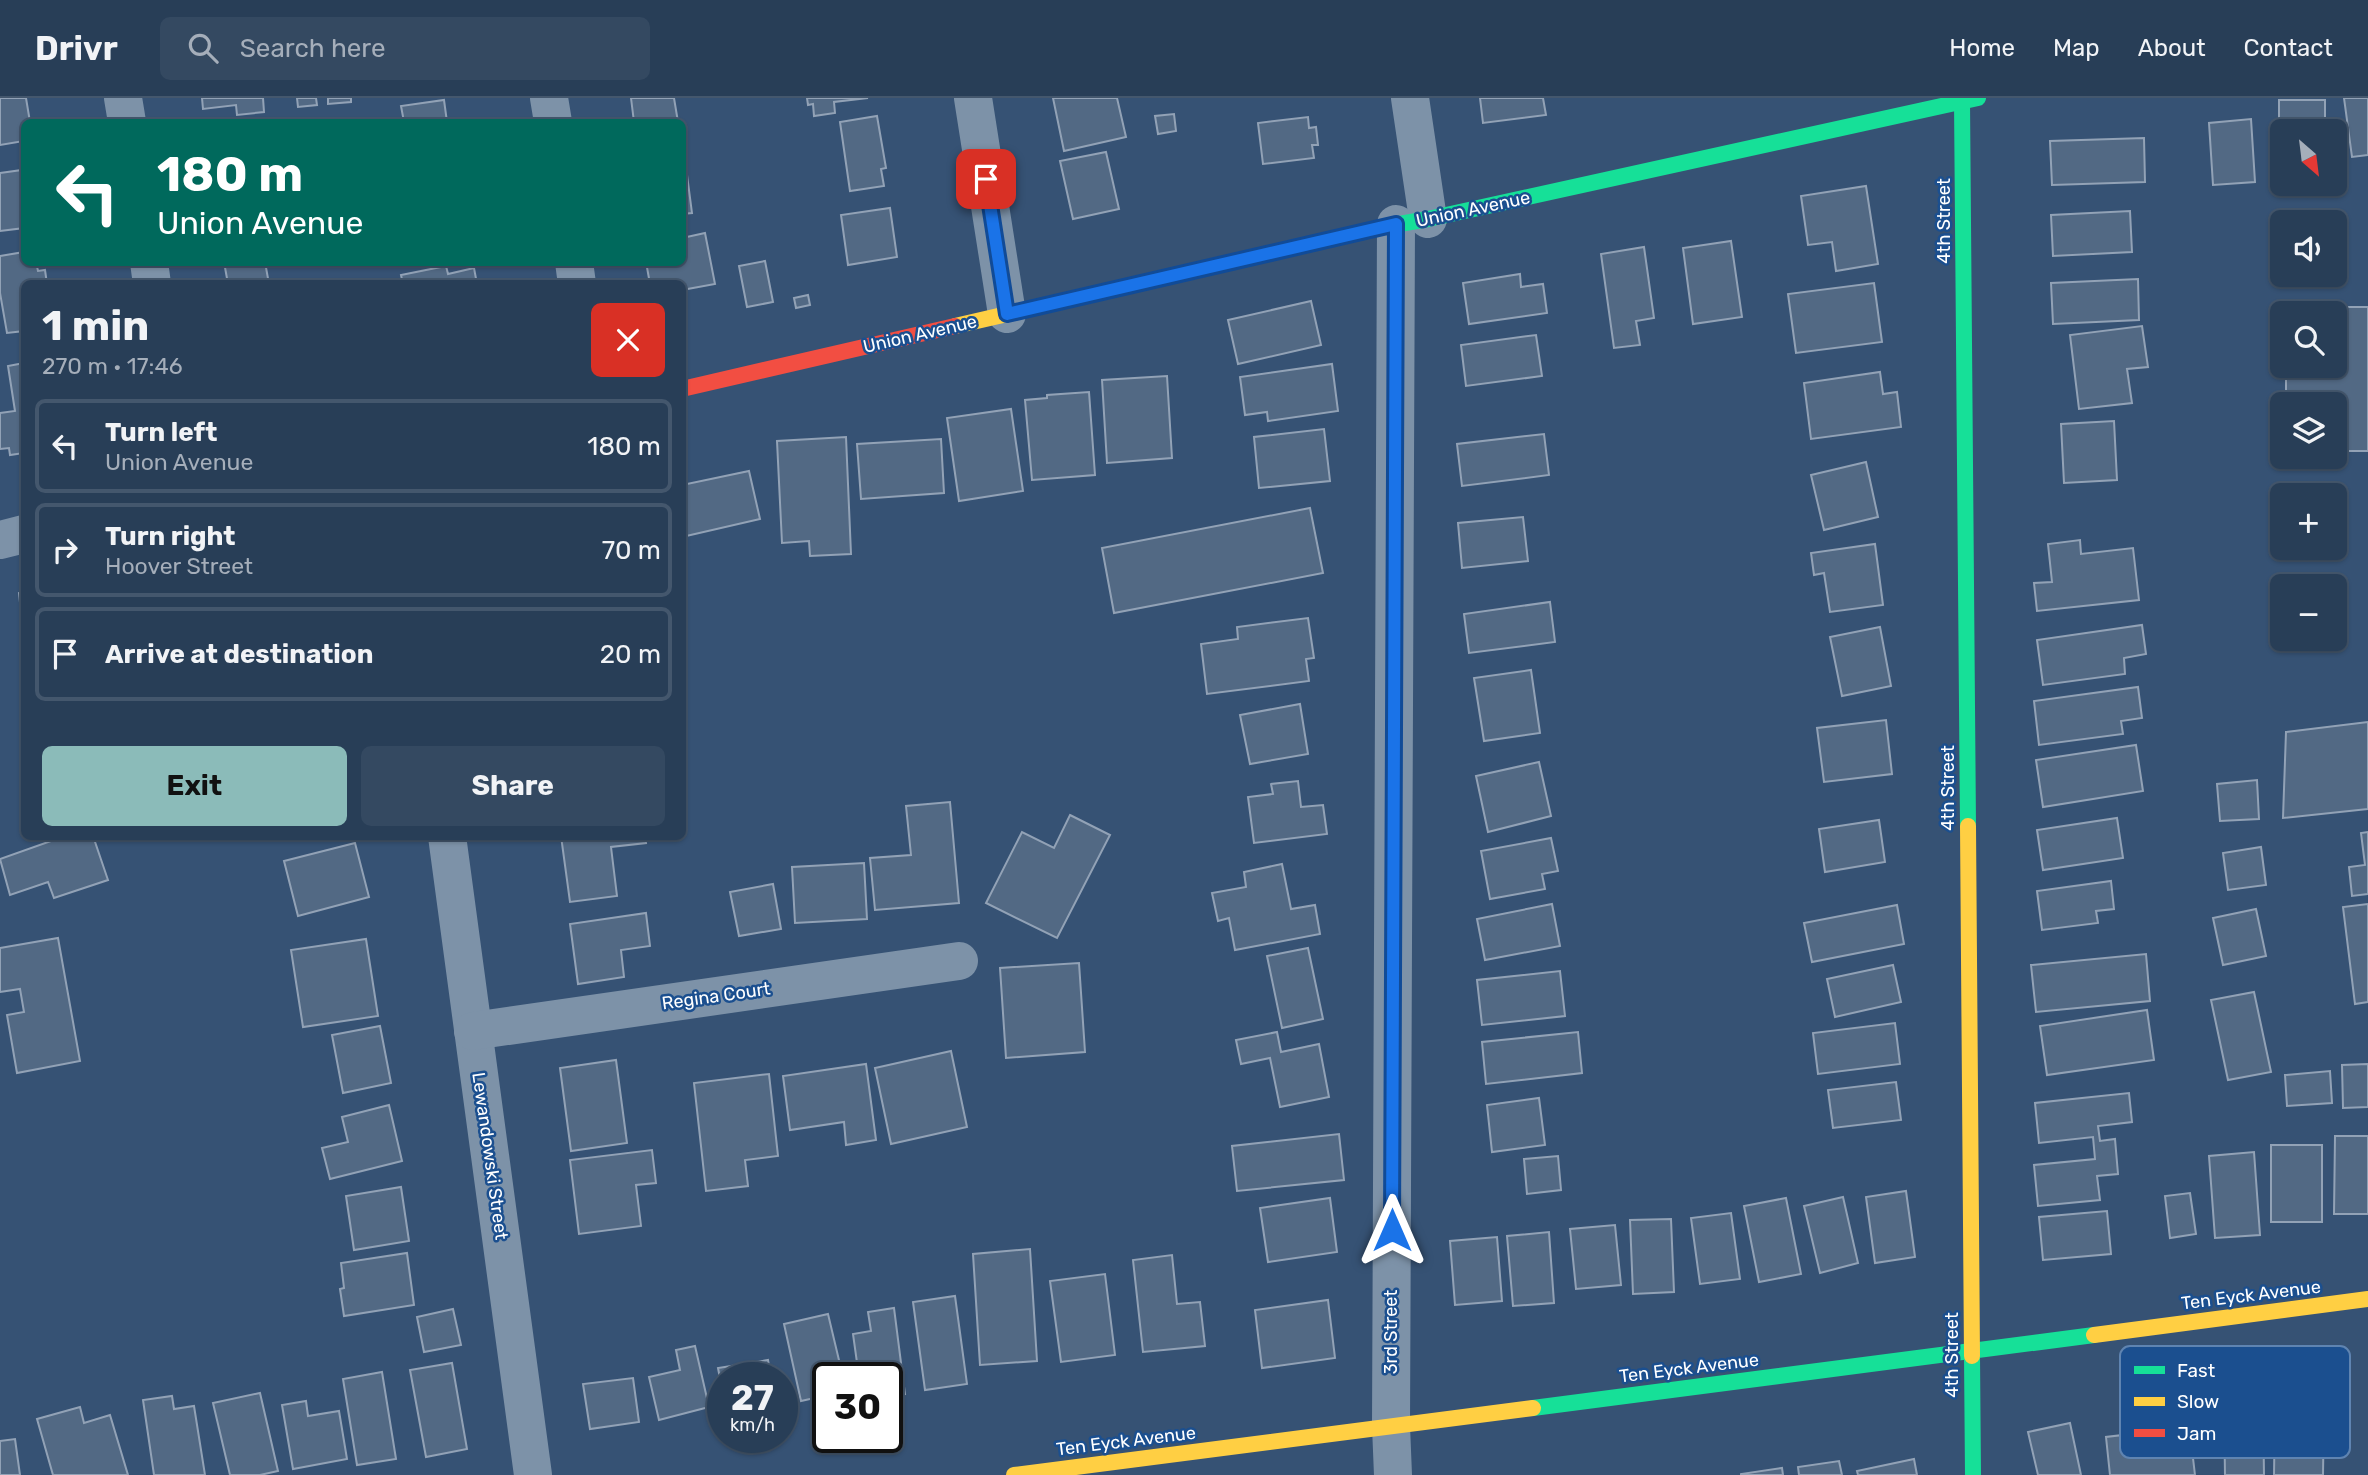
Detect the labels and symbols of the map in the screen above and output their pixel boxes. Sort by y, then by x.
north arrow [2270,119,2347,196]
pin [956,149,1016,209]
street label: 4th Street [1933,178,1955,264]
street label: Union Avenue [1414,186,1532,232]
street label: Union Avenue [861,310,979,358]
street label: 4th Street [1937,745,1959,831]
street label: Regina Court [660,978,772,1014]
street label: Lewandowski Street [467,1071,513,1241]
position arrow [1355,1193,1429,1267]
street label: Ten Eyck Avenue [2180,1276,2322,1314]
street label: 3rd Street [1380,1290,1402,1374]
street label: 4th Street [1941,1312,1963,1398]
legend [2120,1346,2350,1458]
street label: Ten Eyck Avenue [1618,1349,1760,1387]
text: Fast [2177,1359,2216,1382]
speed limit sign: 30 [812,1362,903,1453]
text: Slow [2177,1390,2219,1413]
street label: Ten Eyck Avenue [1055,1422,1197,1460]
text: Jam [2177,1422,2216,1445]

